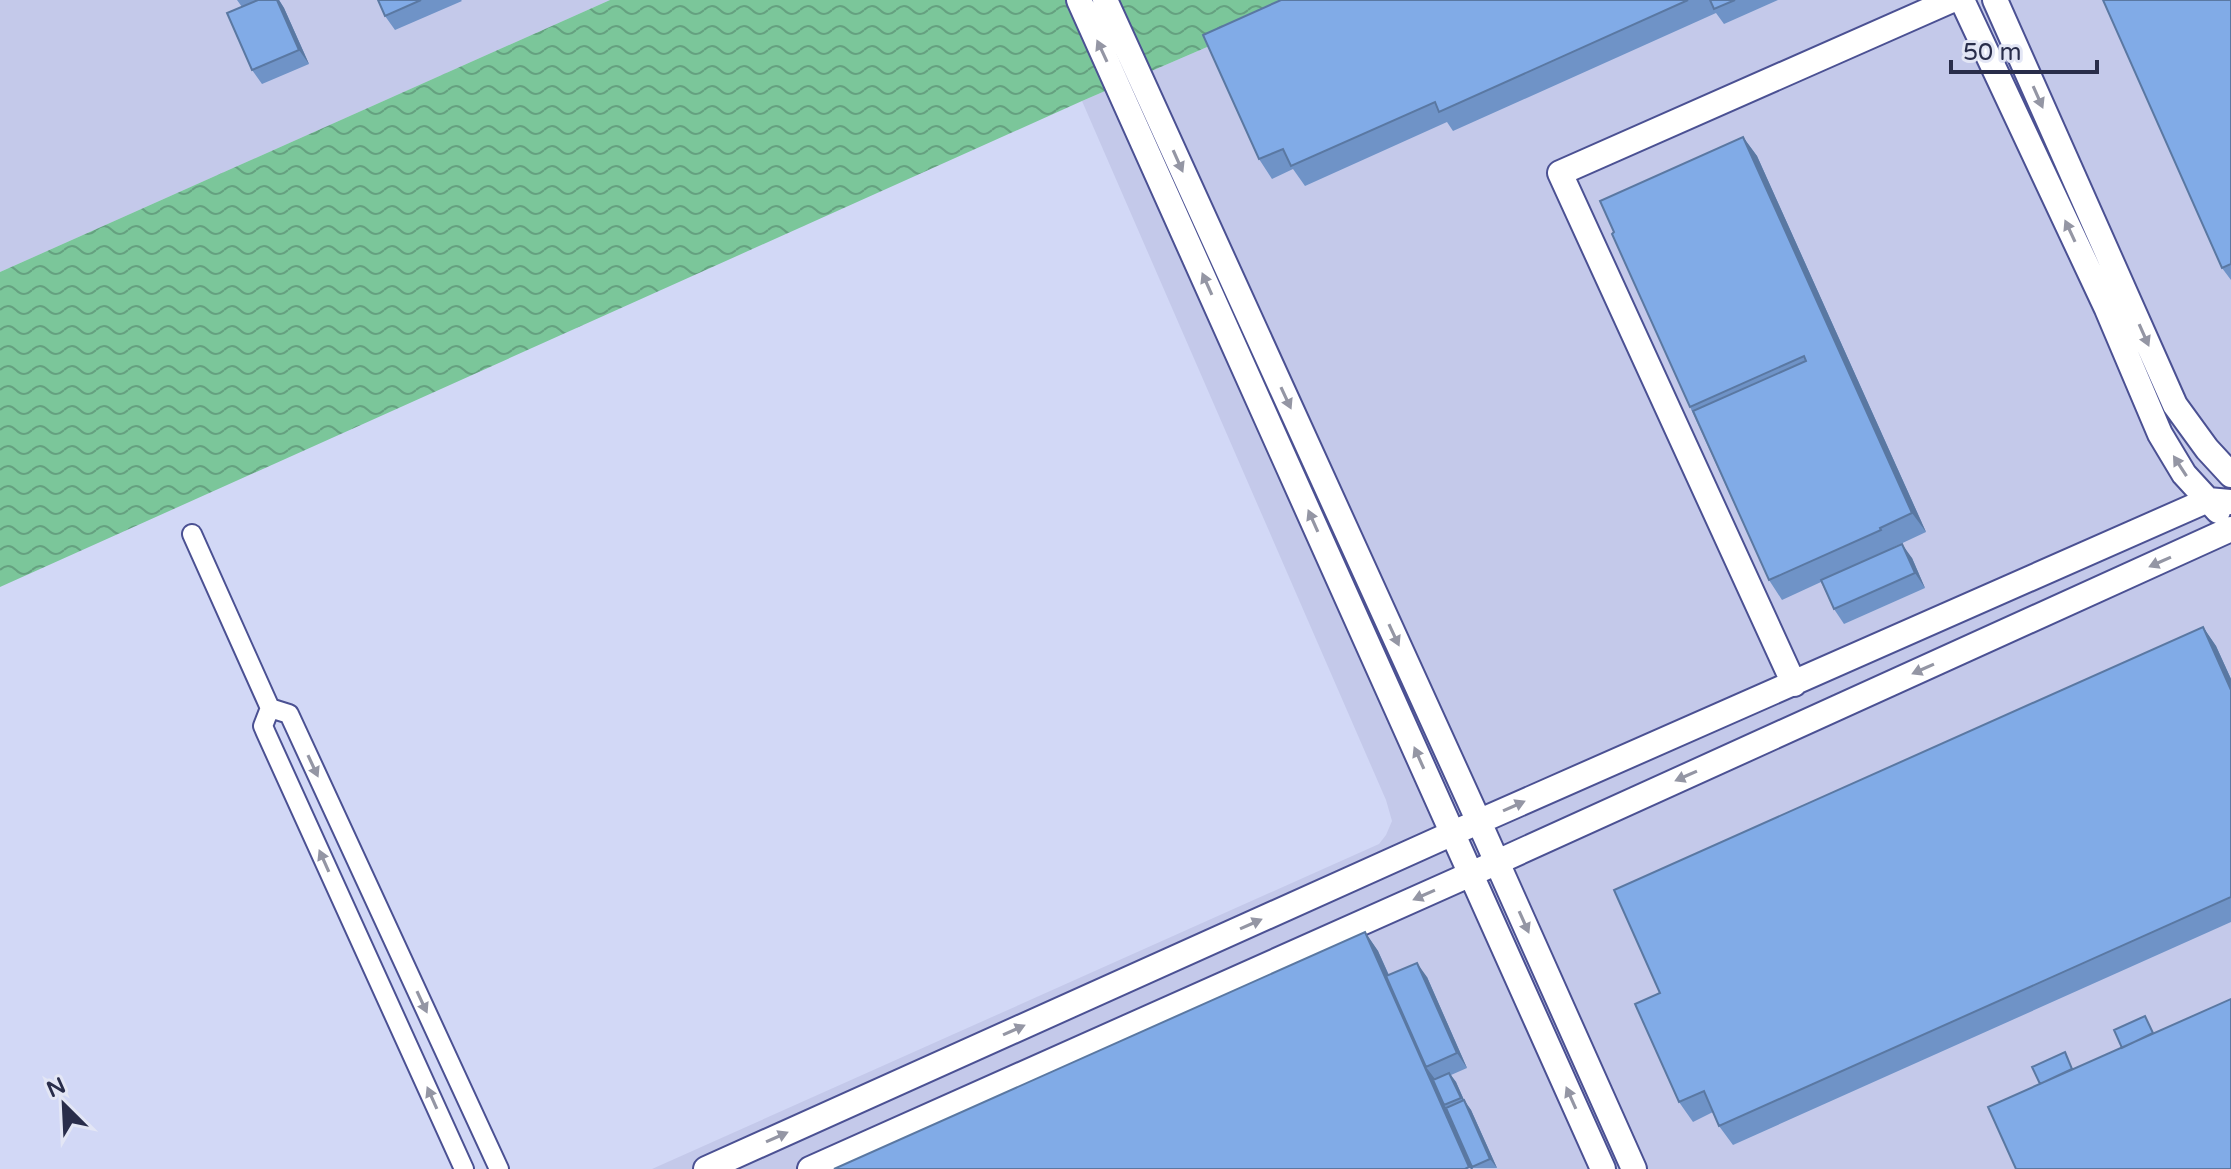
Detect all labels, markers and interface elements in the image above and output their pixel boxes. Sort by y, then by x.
scale bar [1951,24,2097,74]
text: 50 m [1963,38,2021,67]
one-way arrow [1095,39,1109,63]
one-way arrow [2032,85,2045,109]
one-way arrow [1172,150,1185,173]
one-way arrow [2063,219,2077,242]
one-way arrow [1200,272,1213,296]
one-way arrow [2137,323,2150,346]
one-way arrow [1279,386,1292,410]
one-way arrow [2173,455,2187,477]
one-way arrow [1306,509,1320,533]
one-way arrow [2148,555,2172,568]
one-way arrow [1387,623,1401,646]
one-way arrow [1911,662,1935,676]
one-way arrow [1413,747,1426,770]
one-way arrow [307,754,320,778]
one-way arrow [1674,769,1698,783]
one-way arrow [1503,800,1526,813]
one-way arrow [318,850,331,873]
one-way arrow [1412,888,1436,901]
one-way arrow [1518,911,1531,934]
one-way arrow [1240,917,1263,930]
one-way arrow [415,990,429,1014]
one-way arrow [1003,1024,1026,1037]
north arrow [24,1065,104,1145]
text: N [43,1072,70,1103]
one-way arrow [425,1086,439,1110]
one-way arrow [1565,1086,1578,1110]
one-way arrow [766,1130,789,1144]

